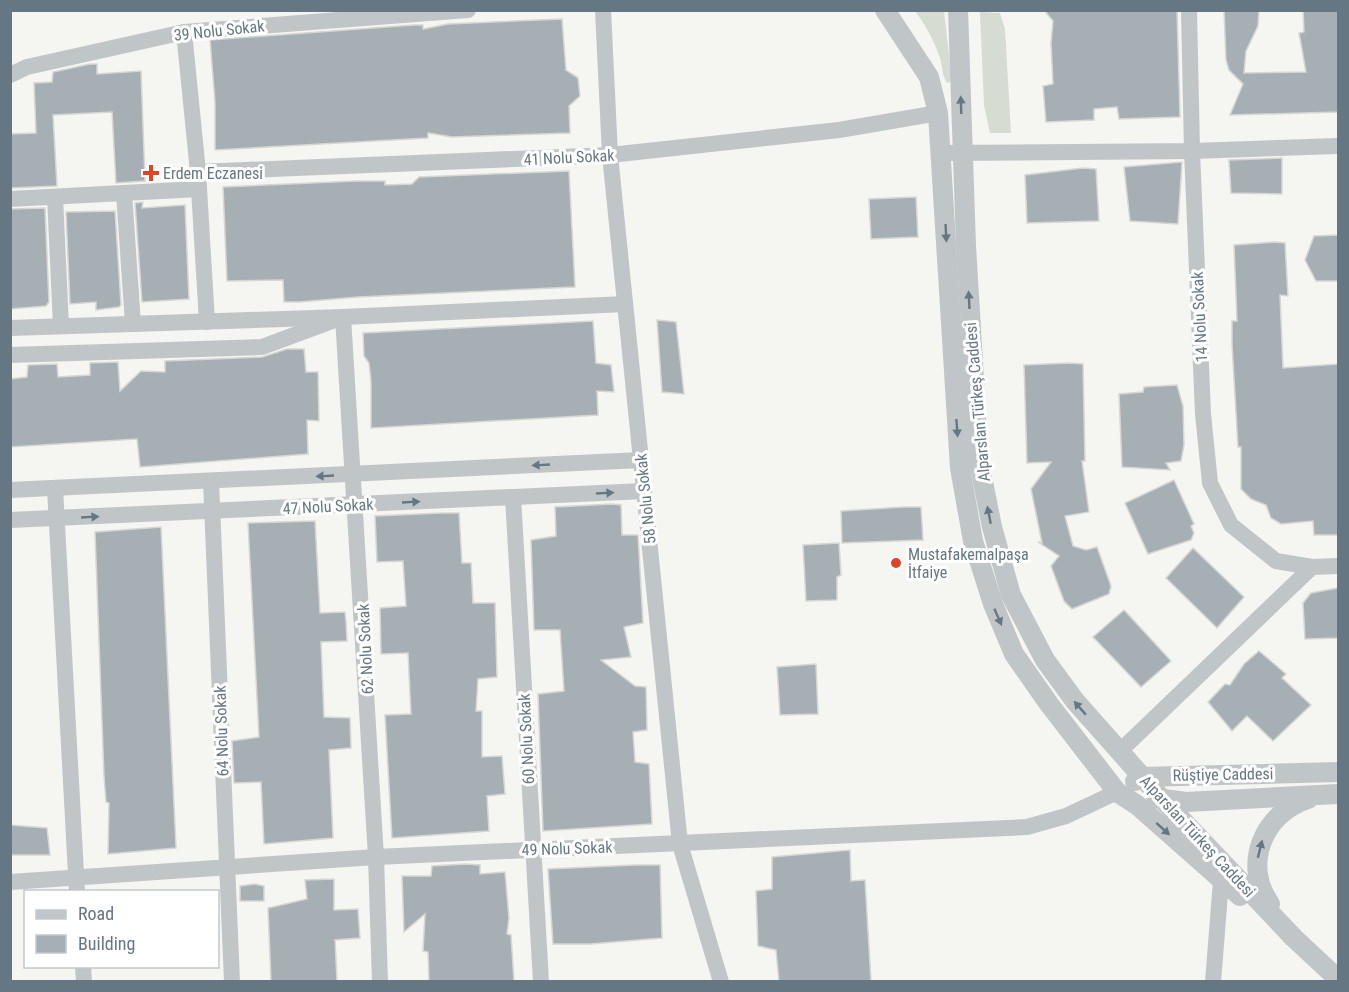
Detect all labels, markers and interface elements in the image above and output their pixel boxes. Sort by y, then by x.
street label: 39 Nolu Sokak [173,16,266,45]
one-way arrow [957,96,966,115]
street label: 41 Nolu Sokak [523,146,616,169]
place label: Erdem Eczanesi [163,164,263,183]
marker: Erdem Eczanesi [144,166,158,180]
one-way arrow [942,223,951,242]
street label: 14 Nolu Sokak [1188,270,1211,363]
one-way arrow [964,290,973,309]
street label: Alparslan Türkeş Caddesi [961,321,994,482]
one-way arrow [953,418,962,437]
street label: 58 Nolu Sokak [631,452,660,545]
one-way arrow [531,461,550,470]
one-way arrow [316,471,335,480]
one-way arrow [596,488,615,497]
street label: 47 Nolu Sokak [282,495,375,518]
one-way arrow [401,498,420,507]
one-way arrow [984,505,993,524]
one-way arrow [80,512,99,521]
place label: Mustafakemalpaşa İtfaiye [908,545,1029,582]
marker: Mustafakemalpaşa İtfaiye [889,556,903,570]
street label: 62 Nolu Sokak [354,602,377,695]
one-way arrow [994,609,1003,626]
street label: 64 Nolu Sokak [210,684,233,777]
street label: 60 Nolu Sokak [515,692,538,785]
one-way arrow [1074,700,1087,716]
street label: Rüştiye Caddesi [1172,764,1274,785]
street label: Alparslan Türkeş Caddesi [1136,771,1259,901]
one-way arrow [1155,822,1170,835]
street label: 49 Nolu Sokak [521,837,614,860]
one-way arrow [1256,840,1266,858]
legend [24,890,219,968]
text: Road [78,903,114,924]
text: Building [78,933,135,954]

